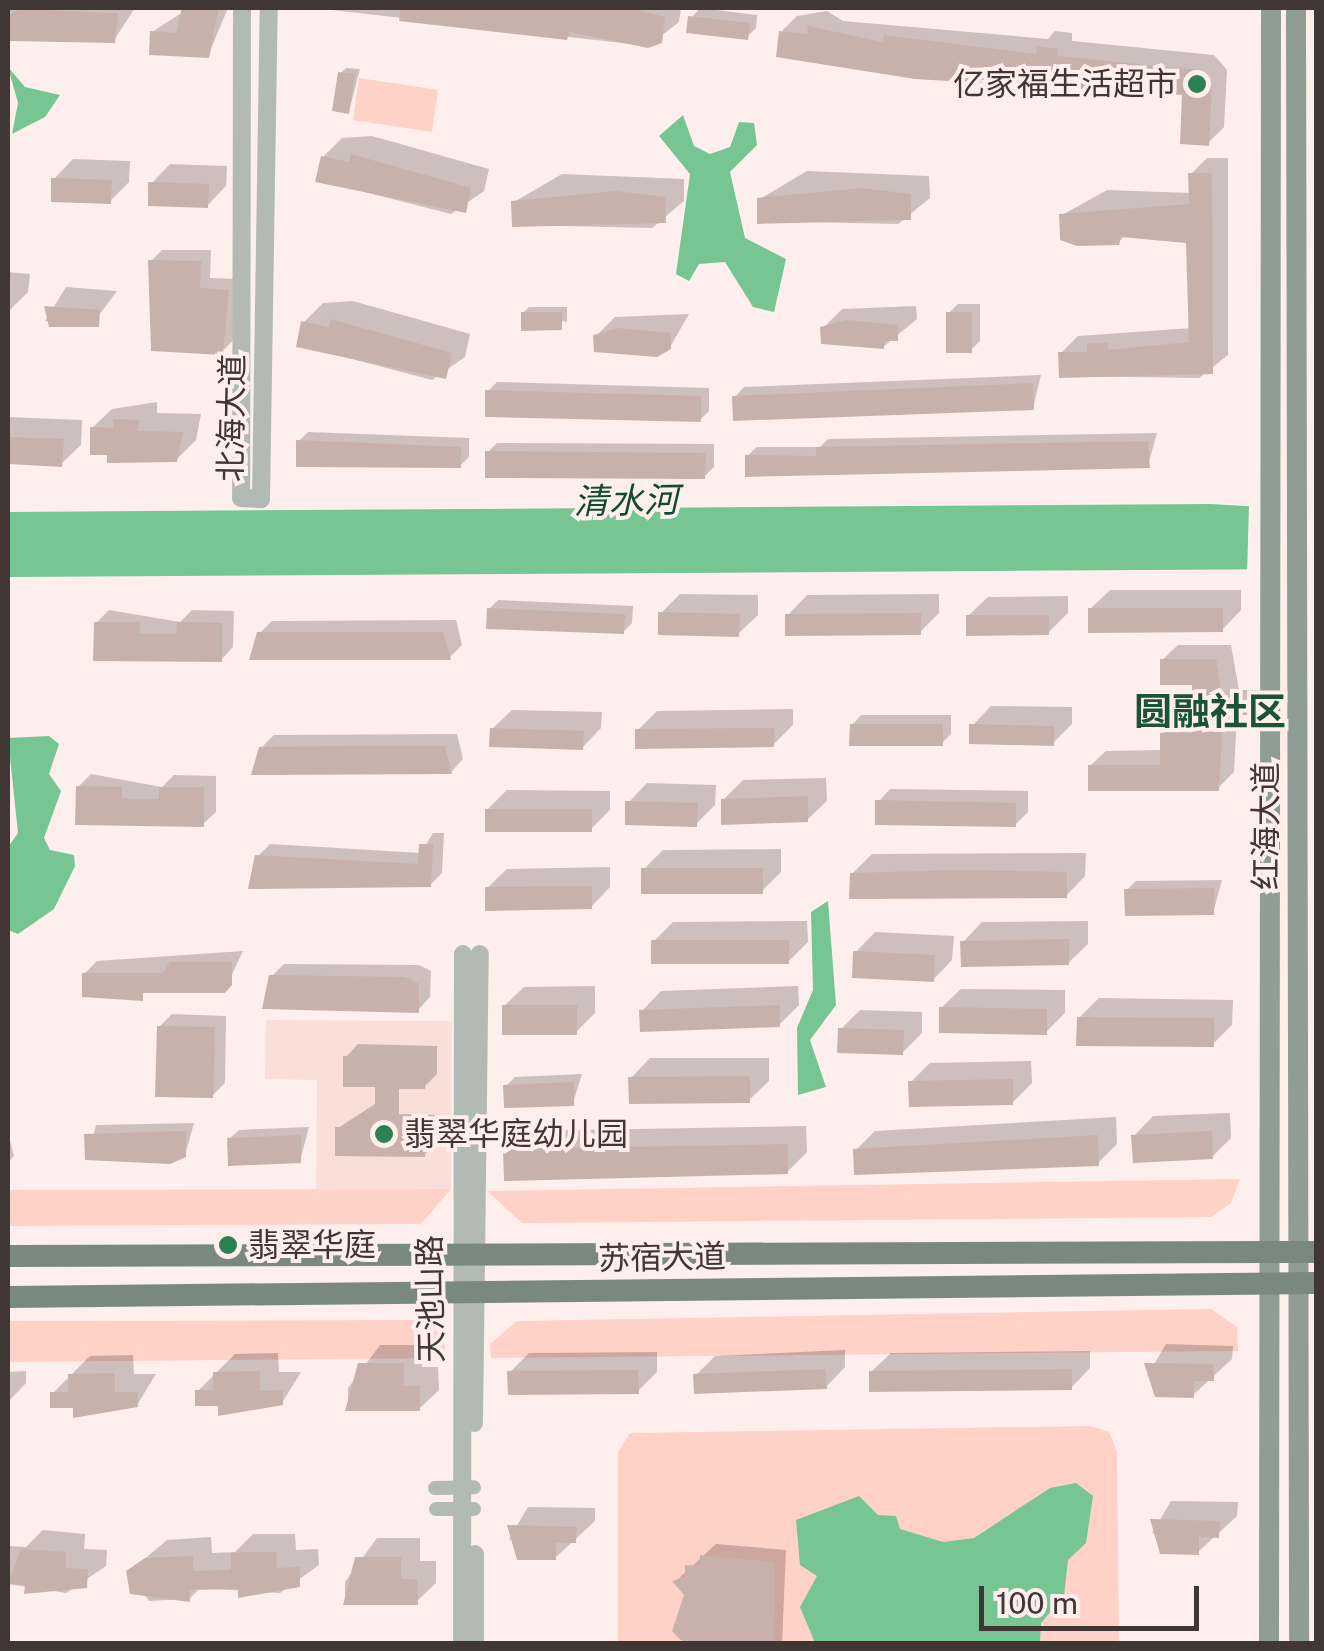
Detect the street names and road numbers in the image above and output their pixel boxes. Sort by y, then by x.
street label: 北海大道 [212,354,252,482]
street label: 红海大道 [1247,762,1285,890]
street label: 天池山路 [411,1235,451,1363]
street label: 苏宿大道 [598,1238,726,1278]

